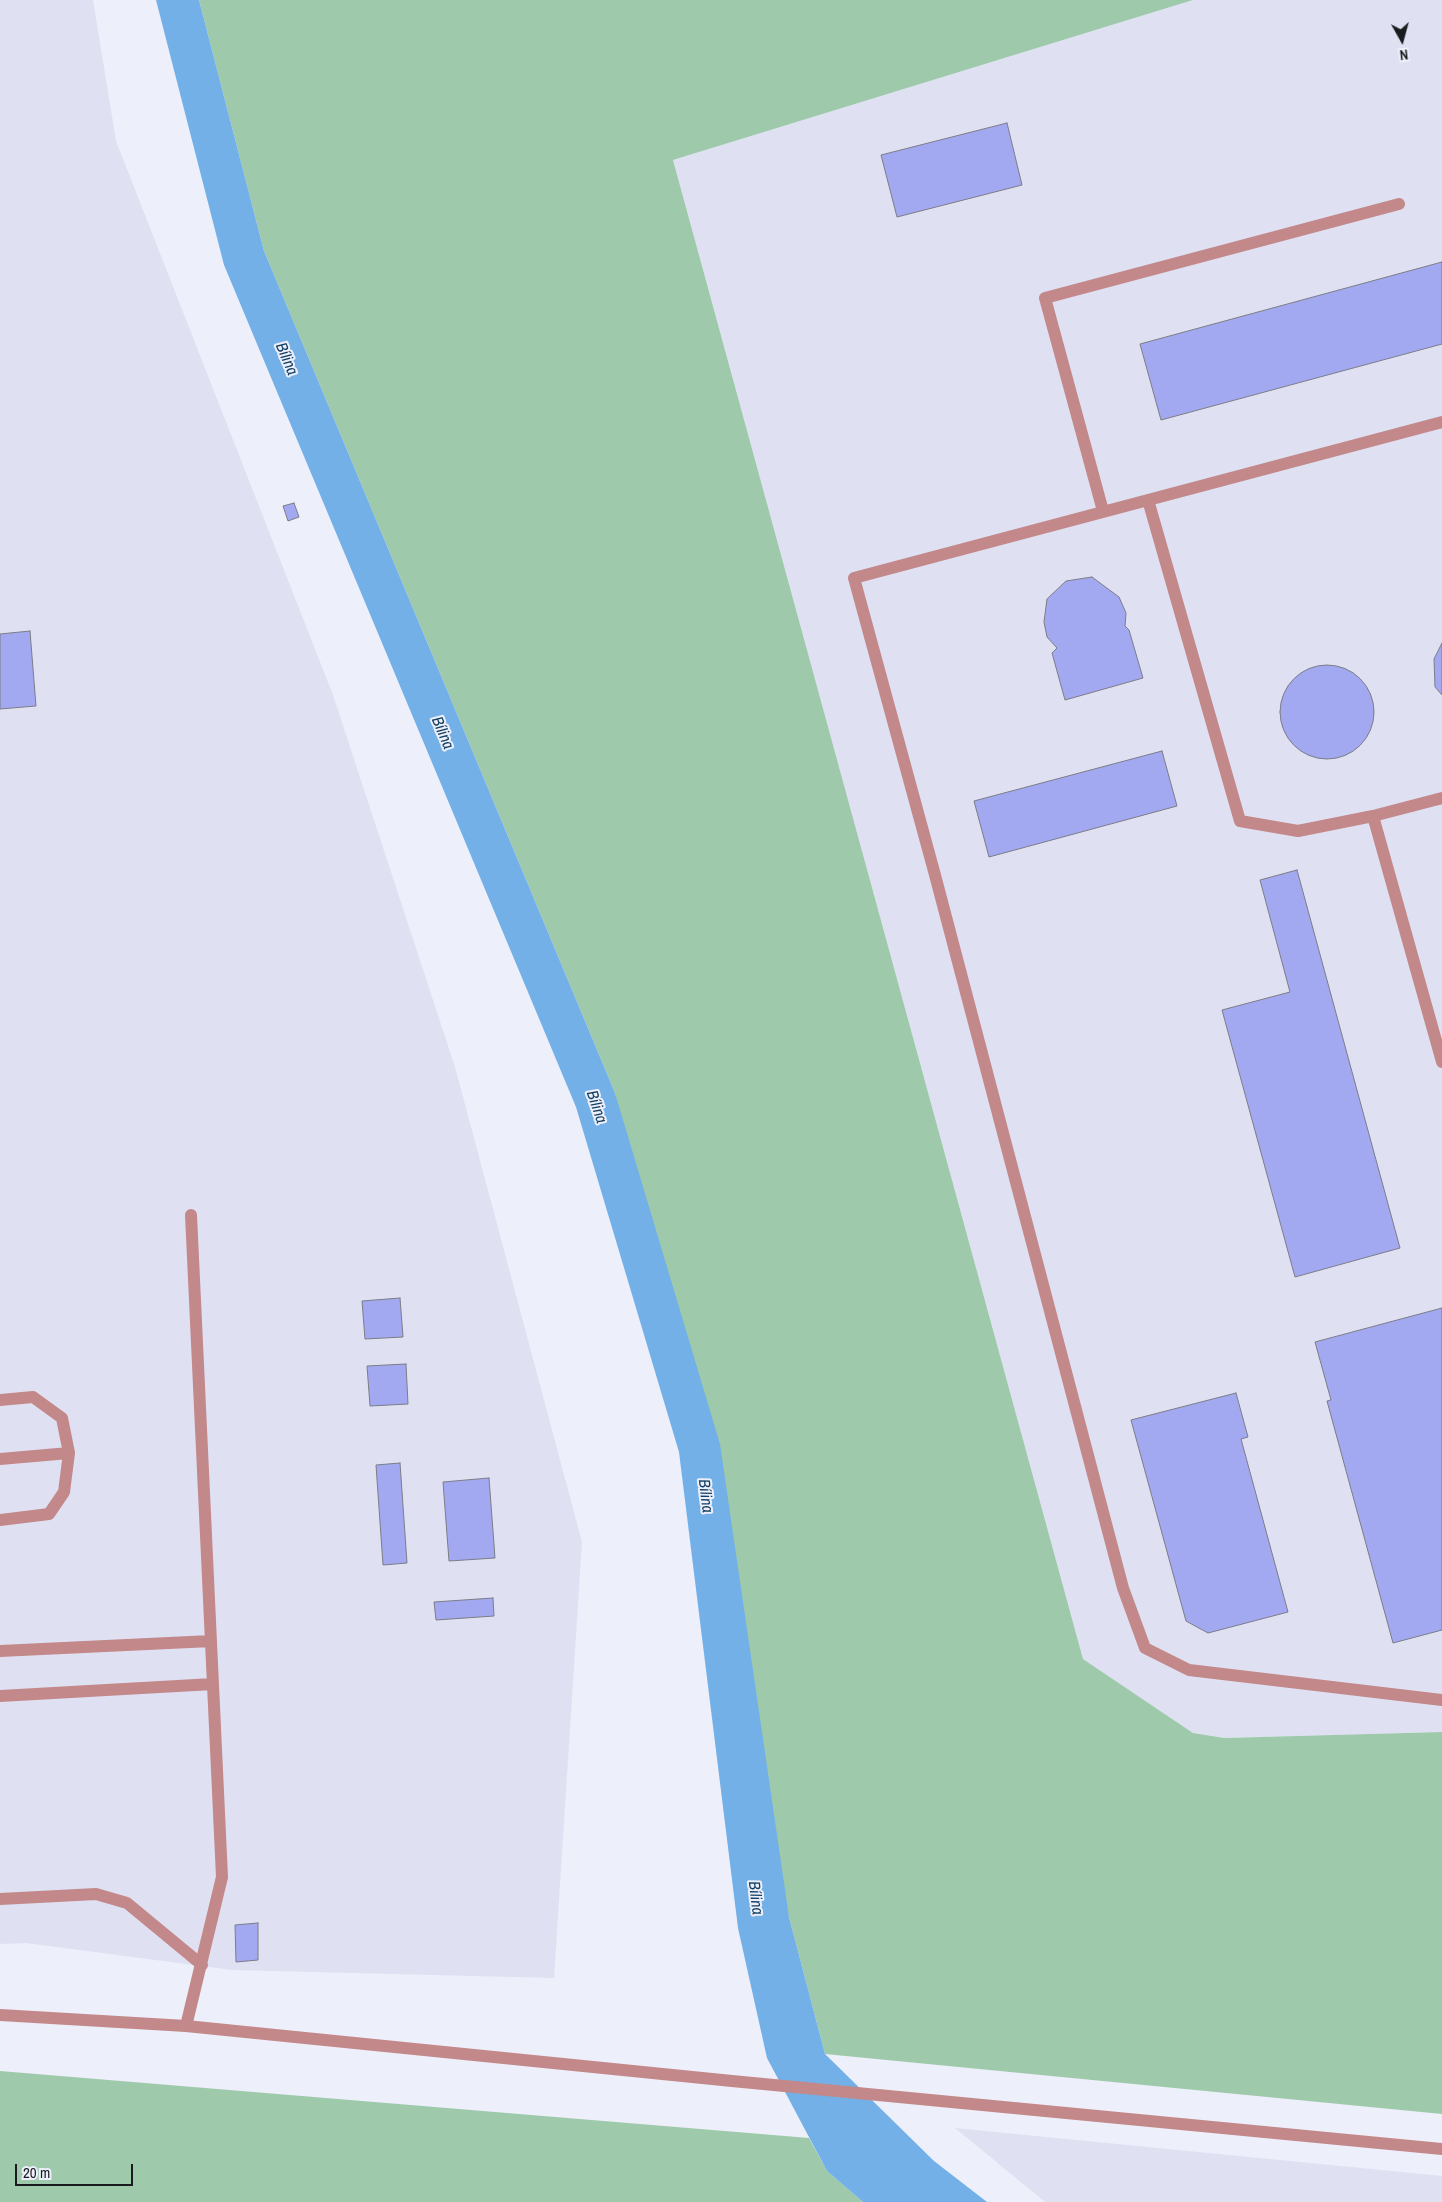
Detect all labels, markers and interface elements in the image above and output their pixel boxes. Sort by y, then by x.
north arrow [1377,15,1427,65]
text: N [1399,45,1409,64]
water label: Bílina [271,340,301,378]
water label: Bílina [427,714,457,752]
water label: Bílina [581,1088,611,1126]
water label: Bílina [693,1478,717,1514]
water label: Bílina [743,1880,767,1916]
scale bar [18,2154,135,2186]
text: 20 m [23,2162,50,2183]

